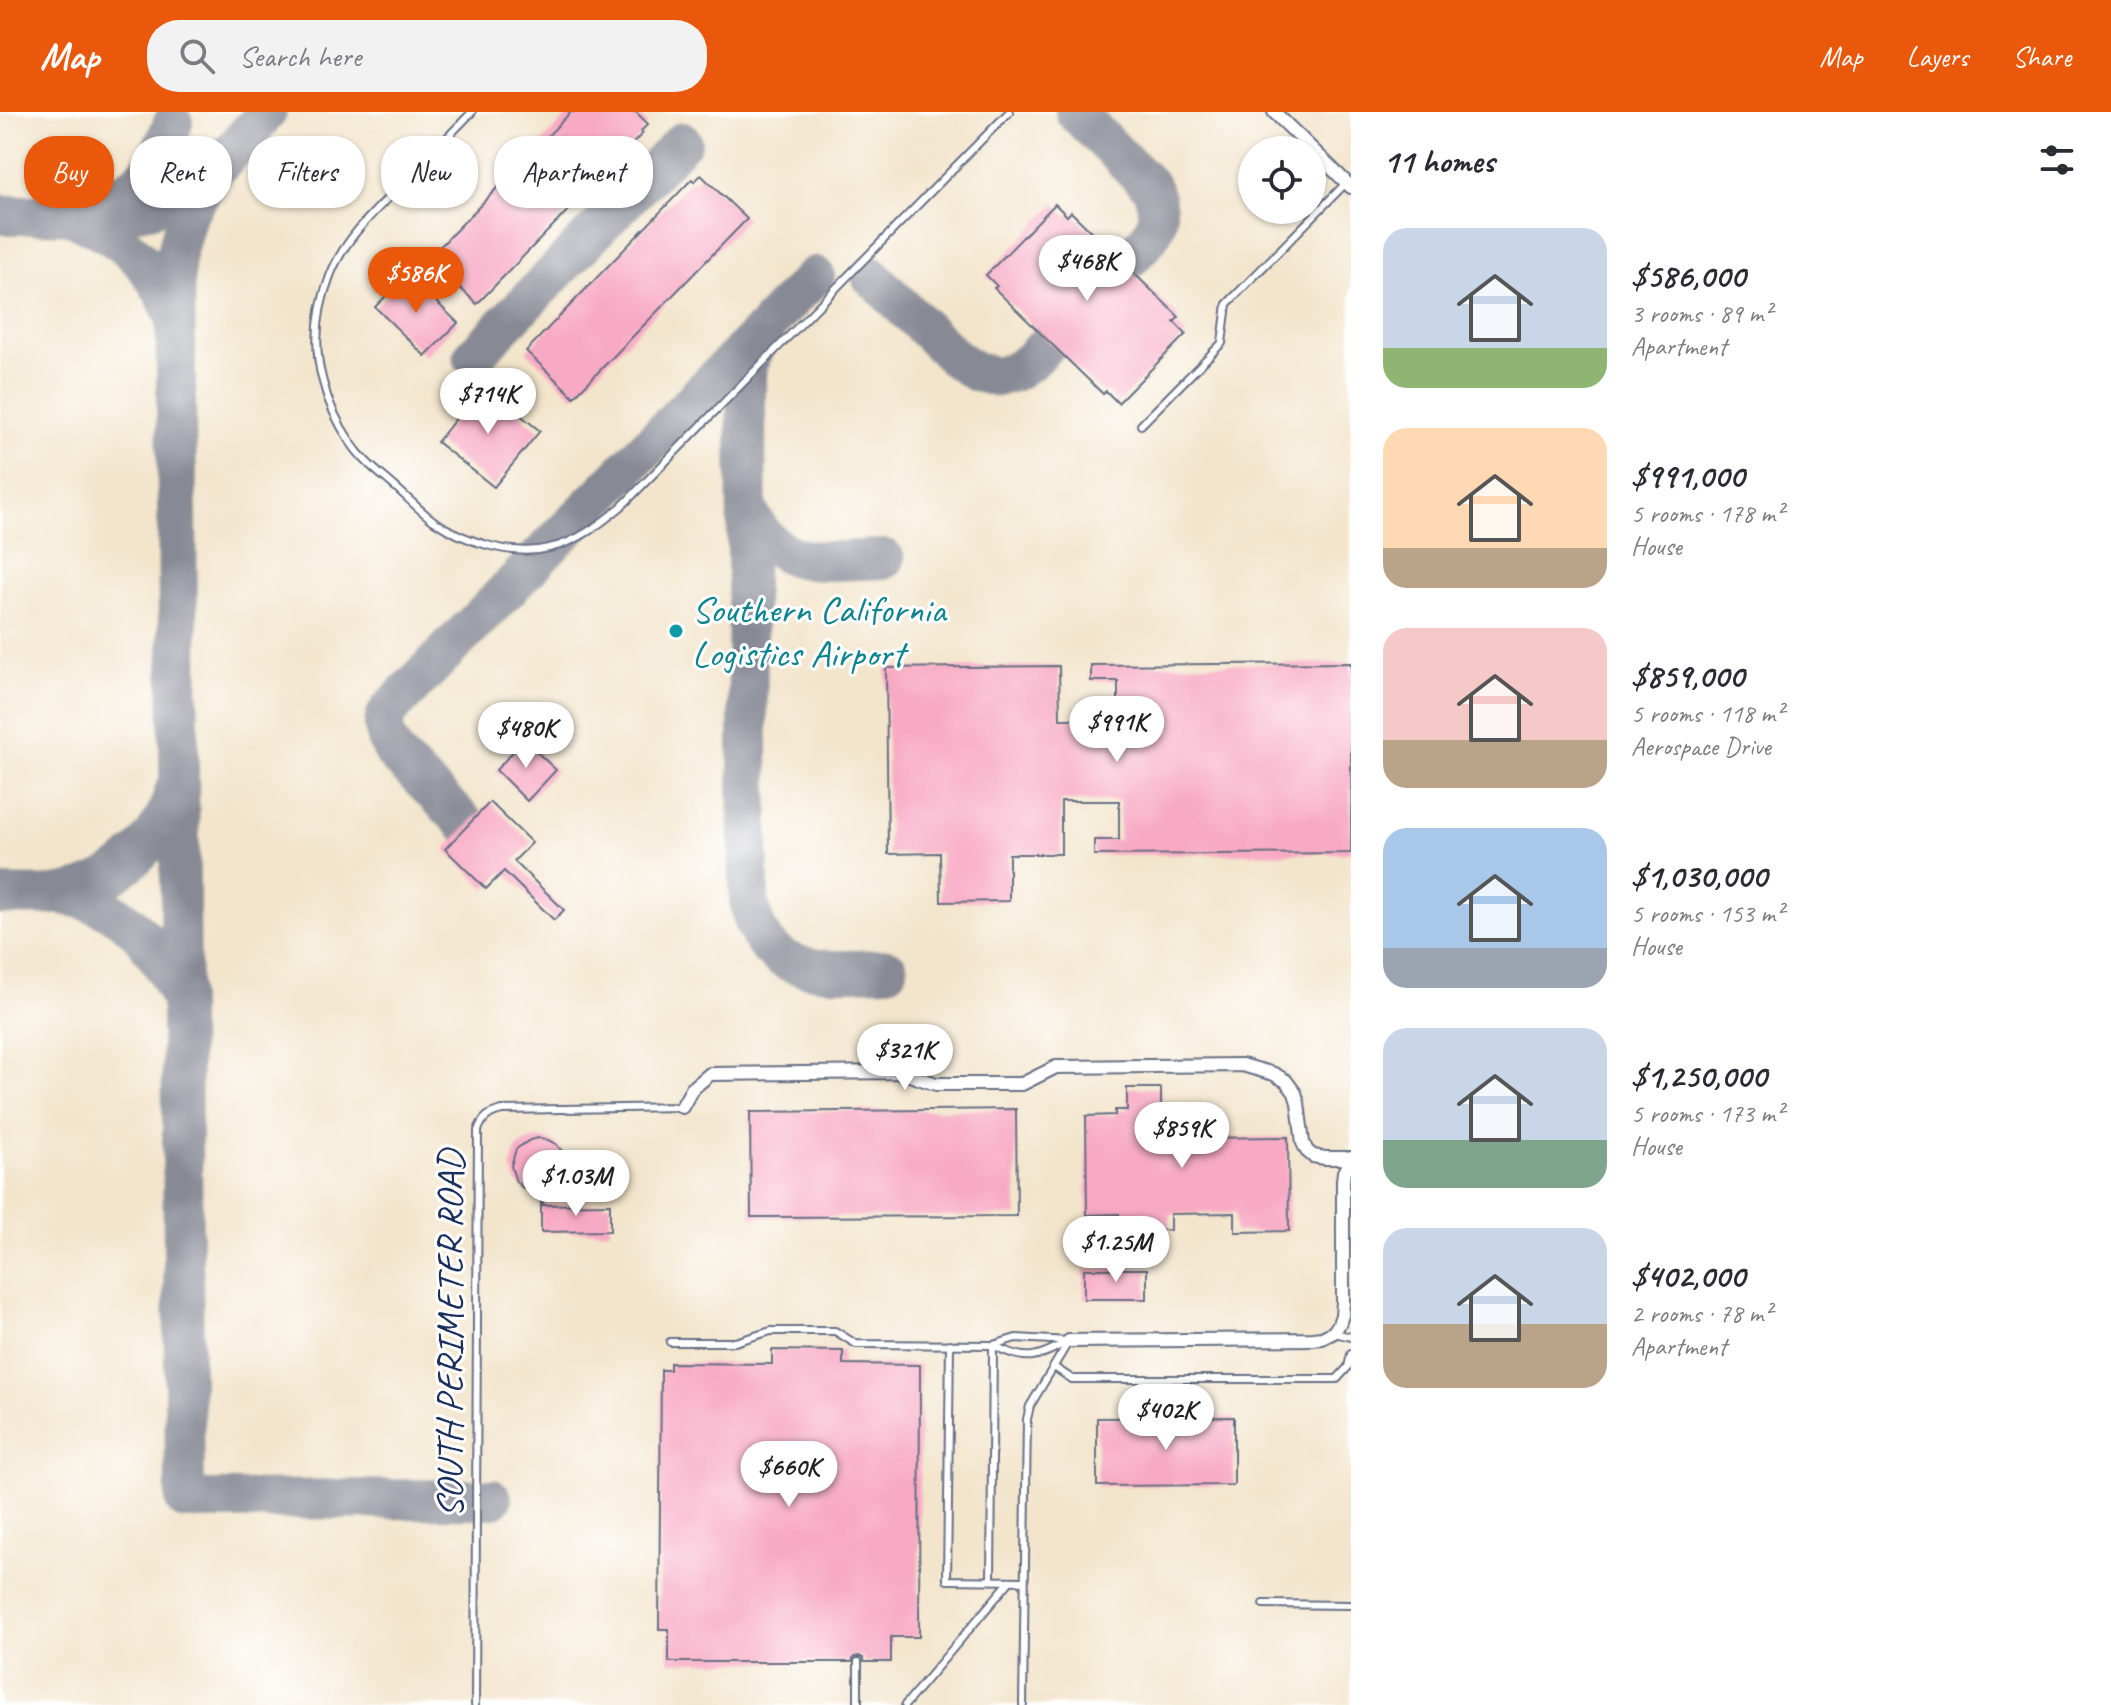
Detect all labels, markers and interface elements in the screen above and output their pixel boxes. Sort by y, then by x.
search box [147,20,707,92]
text: Map [40,33,99,80]
icon: search [175,34,219,78]
text: Search here [239,37,361,75]
text: Map [1820,39,1863,74]
text: Layers [1907,39,1968,74]
text: Share [2012,39,2071,74]
chip: Buy [24,136,114,208]
chip: Rent [130,136,232,208]
chip: Filters [248,136,365,208]
chip: New [381,136,478,208]
chip: Apartment [494,136,653,208]
map controls [1238,136,1326,224]
button: locate [1238,136,1326,224]
icon: filters [2035,138,2079,182]
text: 11 homes [1383,139,1494,182]
pin: $468K [1031,235,1143,303]
text: $468K [1057,244,1117,277]
pin: $586K [360,247,472,315]
text: $586,000 [1631,254,1745,297]
text: $586K [386,256,446,289]
icon: home [1447,260,1543,356]
text: 3 rooms · 89 m² [1631,297,1772,330]
text: Apartment [1631,330,1727,363]
pin: $714K [432,368,544,436]
text: $714K [458,377,518,410]
text: $991,000 [1631,454,1744,497]
icon: home [1447,460,1543,556]
text: 5 rooms · 178 m² [1631,497,1783,530]
text: House [1631,530,1682,563]
place label: Southern California Logistics Airport [692,586,948,677]
marker: Southern California Logistics Airport [667,622,685,640]
text: $859,000 [1631,654,1744,697]
icon: home [1447,660,1543,756]
pin: $991K [1061,696,1173,764]
text: 5 rooms · 118 m² [1631,697,1783,730]
pin: $480K [470,702,582,770]
text: $991K [1087,705,1147,738]
text: $480K [496,711,556,744]
text: Aerospace Drive [1631,730,1771,763]
text: $1,030,000 [1631,854,1767,897]
icon: home [1447,860,1543,956]
text: 5 rooms · 153 m² [1631,897,1783,930]
text: House [1631,930,1682,963]
pin: $321K [849,1024,961,1092]
text: $321K [875,1033,935,1066]
text: $1,250,000 [1631,1054,1766,1097]
icon: home [1447,1060,1543,1156]
text: 5 rooms · 173 m² [1631,1097,1783,1130]
pin: $859K [1126,1102,1238,1170]
text: $859K [1152,1111,1212,1144]
text: House [1631,1130,1682,1163]
street label: SOUTH PERIMETER ROAD [426,1147,473,1518]
pin: $1.03M [511,1150,641,1218]
text: $1.03M [541,1159,611,1192]
pin: $1.25M [1051,1216,1181,1284]
text: $1.25M [1081,1225,1151,1258]
text: $402,000 [1631,1254,1745,1297]
icon: home [1447,1260,1543,1356]
text: 2 rooms · 78 m² [1631,1297,1772,1330]
text: Apartment [1631,1330,1727,1363]
pin: $402K [1110,1384,1222,1452]
text: $402K [1136,1393,1196,1426]
pin: $660K [733,1441,845,1509]
text: $660K [758,1450,820,1483]

